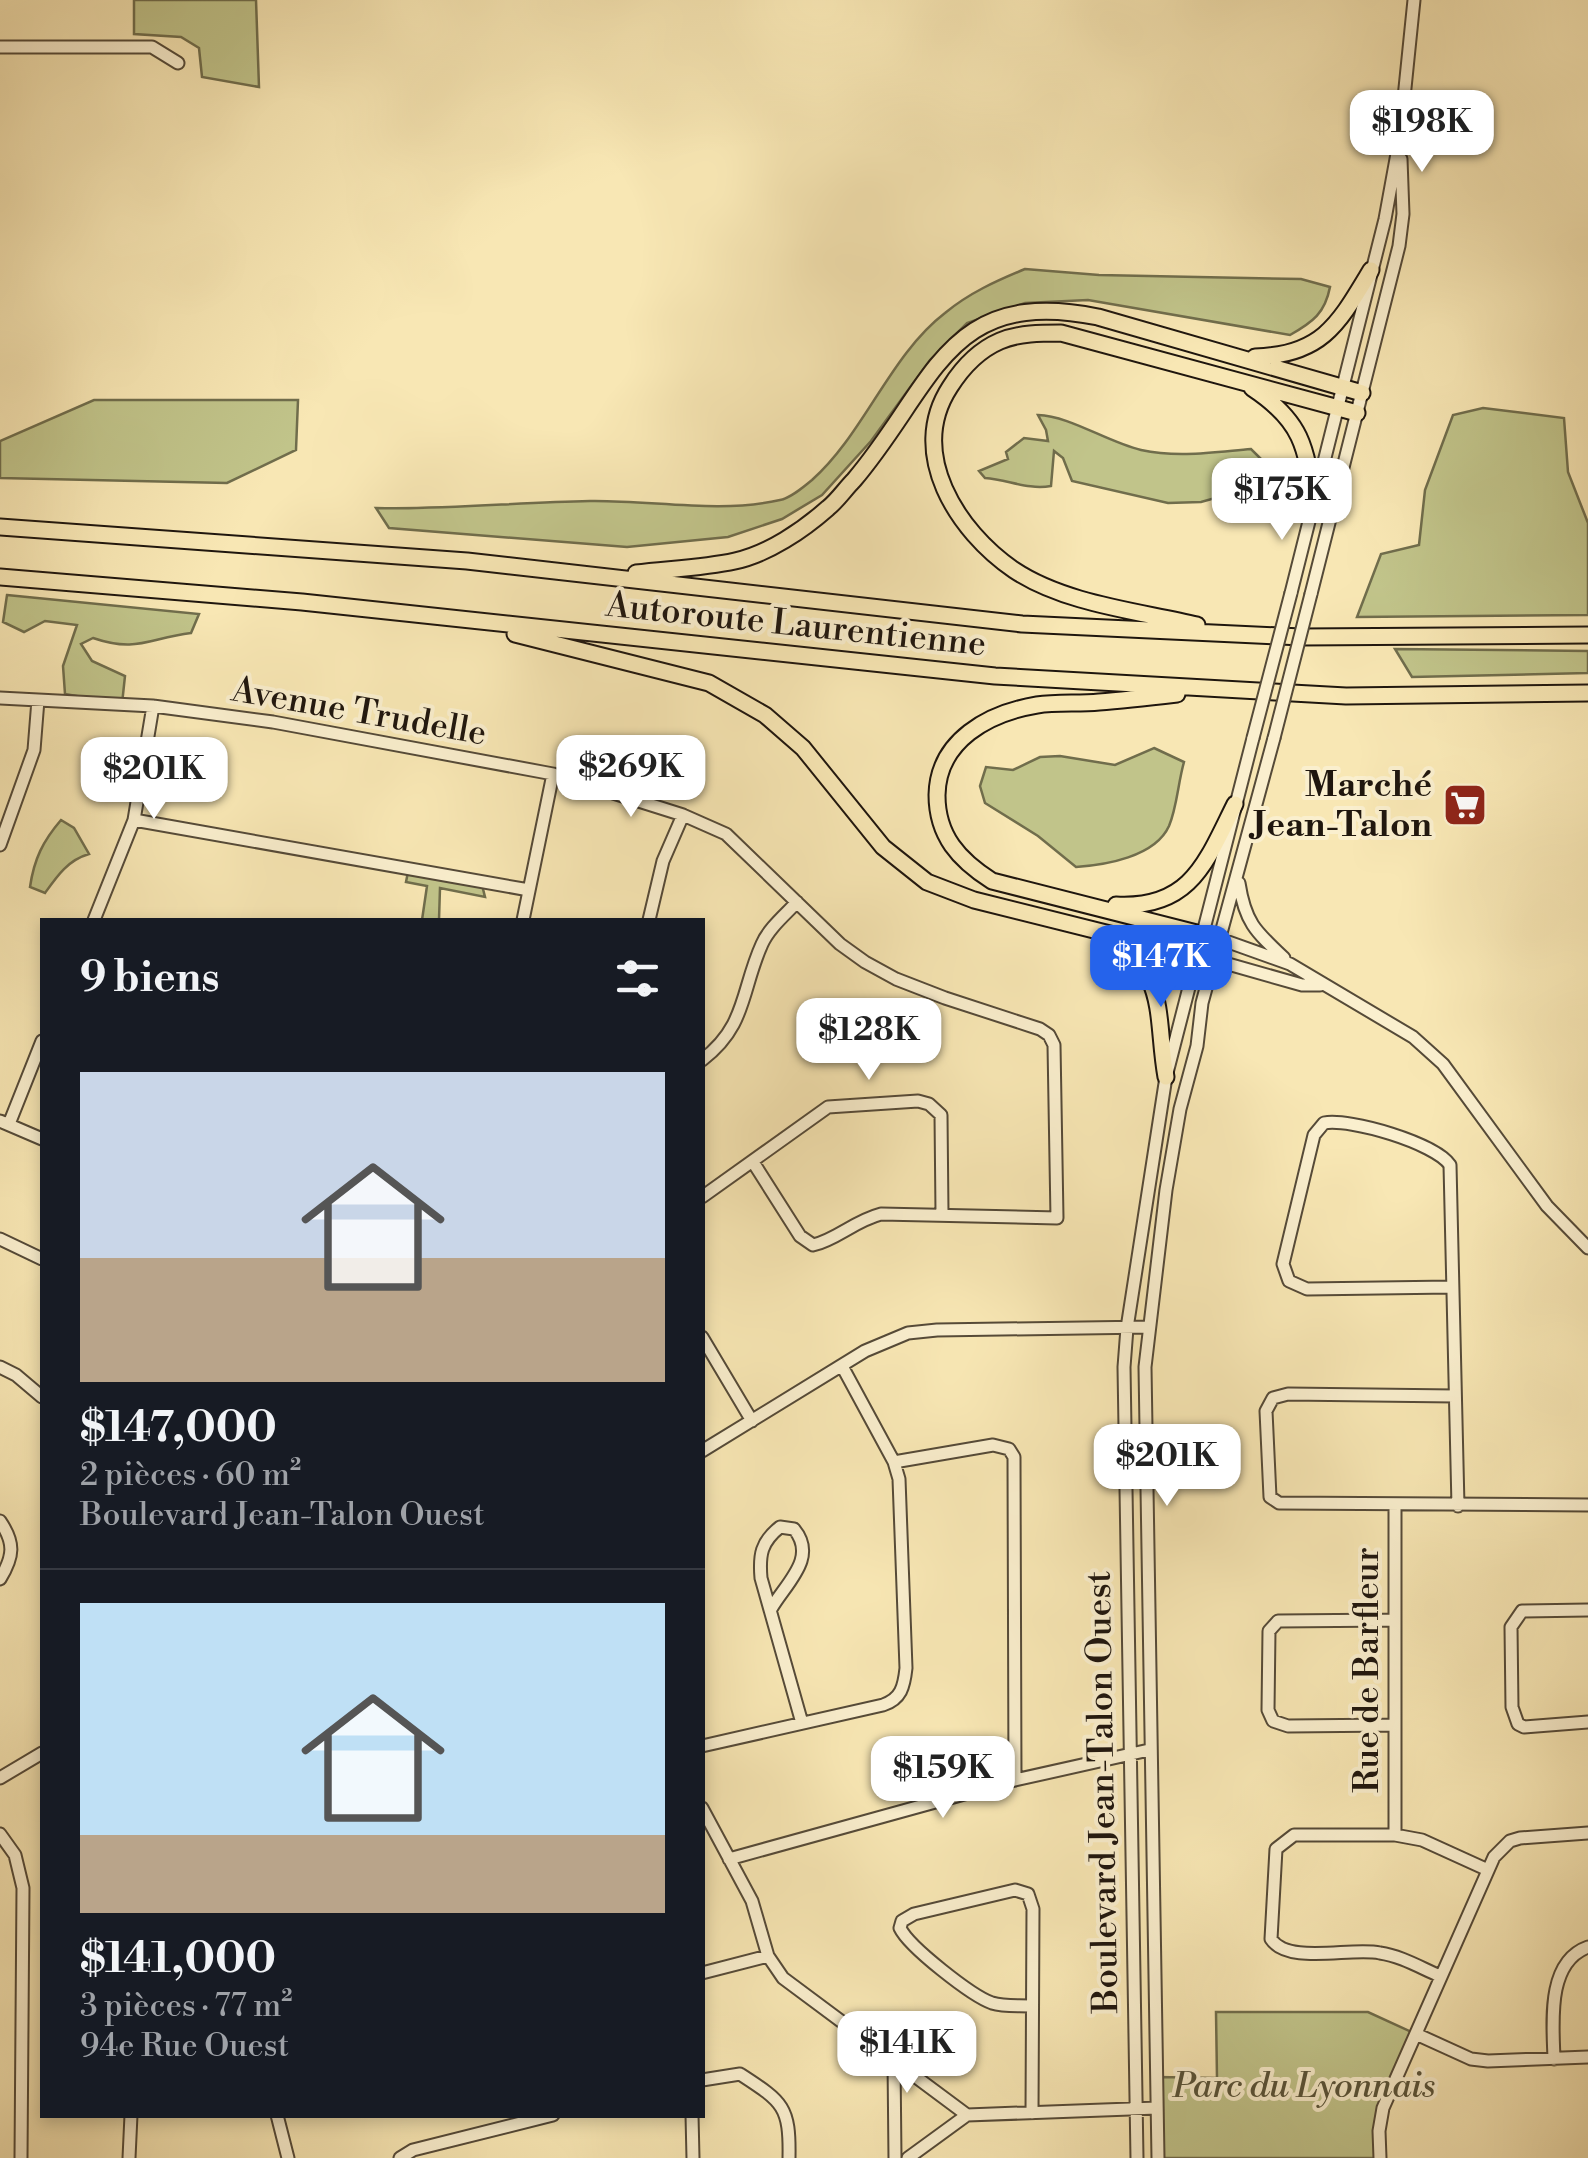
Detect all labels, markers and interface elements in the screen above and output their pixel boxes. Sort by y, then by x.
pin: $198K [1352,90,1492,175]
text: $198K [1372,102,1472,142]
pin: $175K [1212,458,1352,543]
text: $175K [1234,470,1330,510]
street label: Autoroute Laurentienne [603,584,988,666]
street label: Avenue Trudelle [227,668,490,756]
pin: $269K [561,735,701,820]
pin: $201K [84,737,224,822]
text: $269K [578,747,684,787]
text: $201K [103,749,205,789]
place label: Marché Jean-Talon [1248,764,1432,847]
supermarket icon: Marché Jean-Talon [1442,782,1488,828]
pin: $147K [1091,925,1231,1010]
text: $147K [1112,937,1210,977]
icon: filters [610,951,665,1006]
text: 9 biens [80,952,219,1005]
pin: $128K [799,998,939,1083]
text: $128K [818,1010,920,1050]
icon: home [283,1137,463,1317]
text: $147,000 [80,1402,277,1455]
pin: $201K [1097,1424,1237,1509]
text: $201K [1116,1436,1218,1476]
text: 2 pièces · 60 m² [80,1455,301,1495]
text: Boulevard Jean-Talon Ouest [80,1495,485,1535]
street label: Rue de Barfleur [1346,1547,1389,1793]
street label: Boulevard Jean-Talon Ouest [1078,1570,1128,2015]
icon: home [283,1668,463,1848]
pin: $159K [873,1736,1013,1821]
text: $159K [893,1748,993,1788]
text: $141,000 [80,1933,276,1986]
text: 3 pièces · 77 m² [80,1986,292,2026]
pin: $141K [837,2011,977,2096]
text: $141K [859,2023,955,2063]
text: 94e Rue Ouest [80,2026,289,2066]
park label: Parc du Lyonnais [1172,2065,1435,2108]

